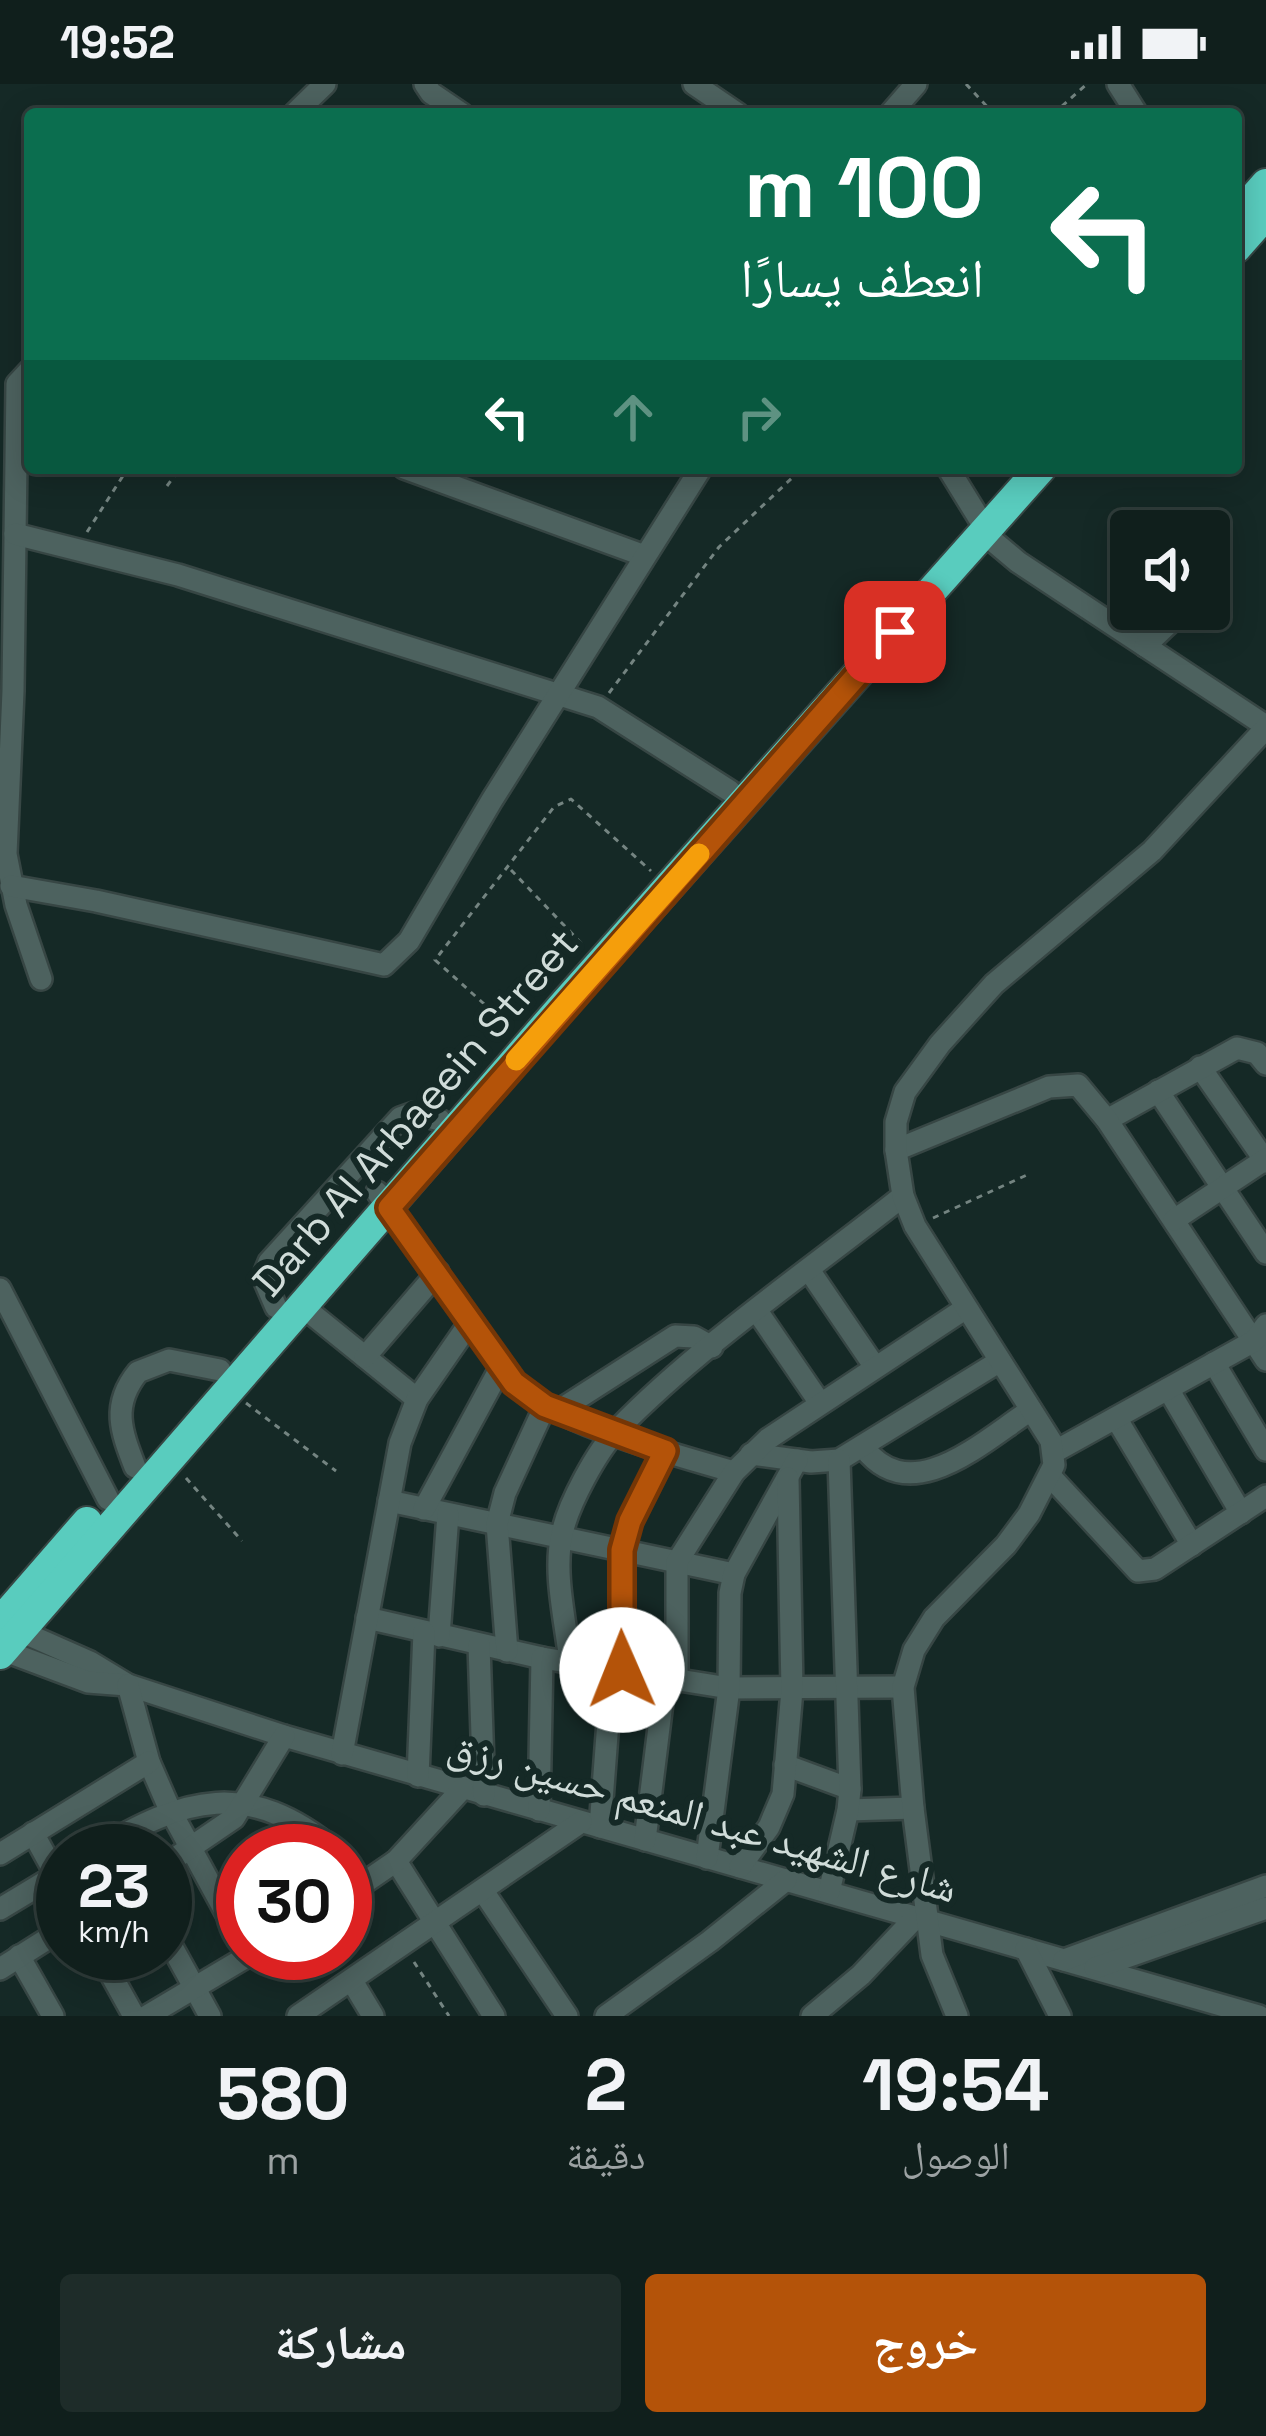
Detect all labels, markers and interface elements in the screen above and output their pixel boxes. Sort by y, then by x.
text: 19:52 [60,14,175,71]
text: 100 m [744,134,984,242]
icon: left [1026,156,1182,312]
text: انعطف يسارًا [740,244,984,313]
icon: left [474,384,540,450]
icon: ahead [600,384,666,450]
icon: right [726,384,792,450]
map controls [1110,510,1230,630]
button: sound [1110,510,1230,630]
pin [844,581,946,683]
icon: arrive [862,599,928,665]
street label: Darb Al Arbaeein Street [241,918,590,1307]
position arrow [559,1607,685,1733]
street label: شارع الشهيد عبد المنعم حسين رزق [442,1718,963,1916]
speed limit sign: 30 [216,1824,372,1980]
text: 23 [78,1848,150,1925]
text: km/h [78,1912,150,1951]
text: 2 [584,2039,627,2131]
text: 19:54 [862,2039,1049,2131]
text: 580 [217,2048,350,2140]
text: دقيقة [566,2131,645,2180]
text: الوصول [902,2131,1010,2180]
text: m [266,2136,300,2185]
button: مشاركة [60,2274,621,2412]
button: خروج [645,2274,1206,2412]

